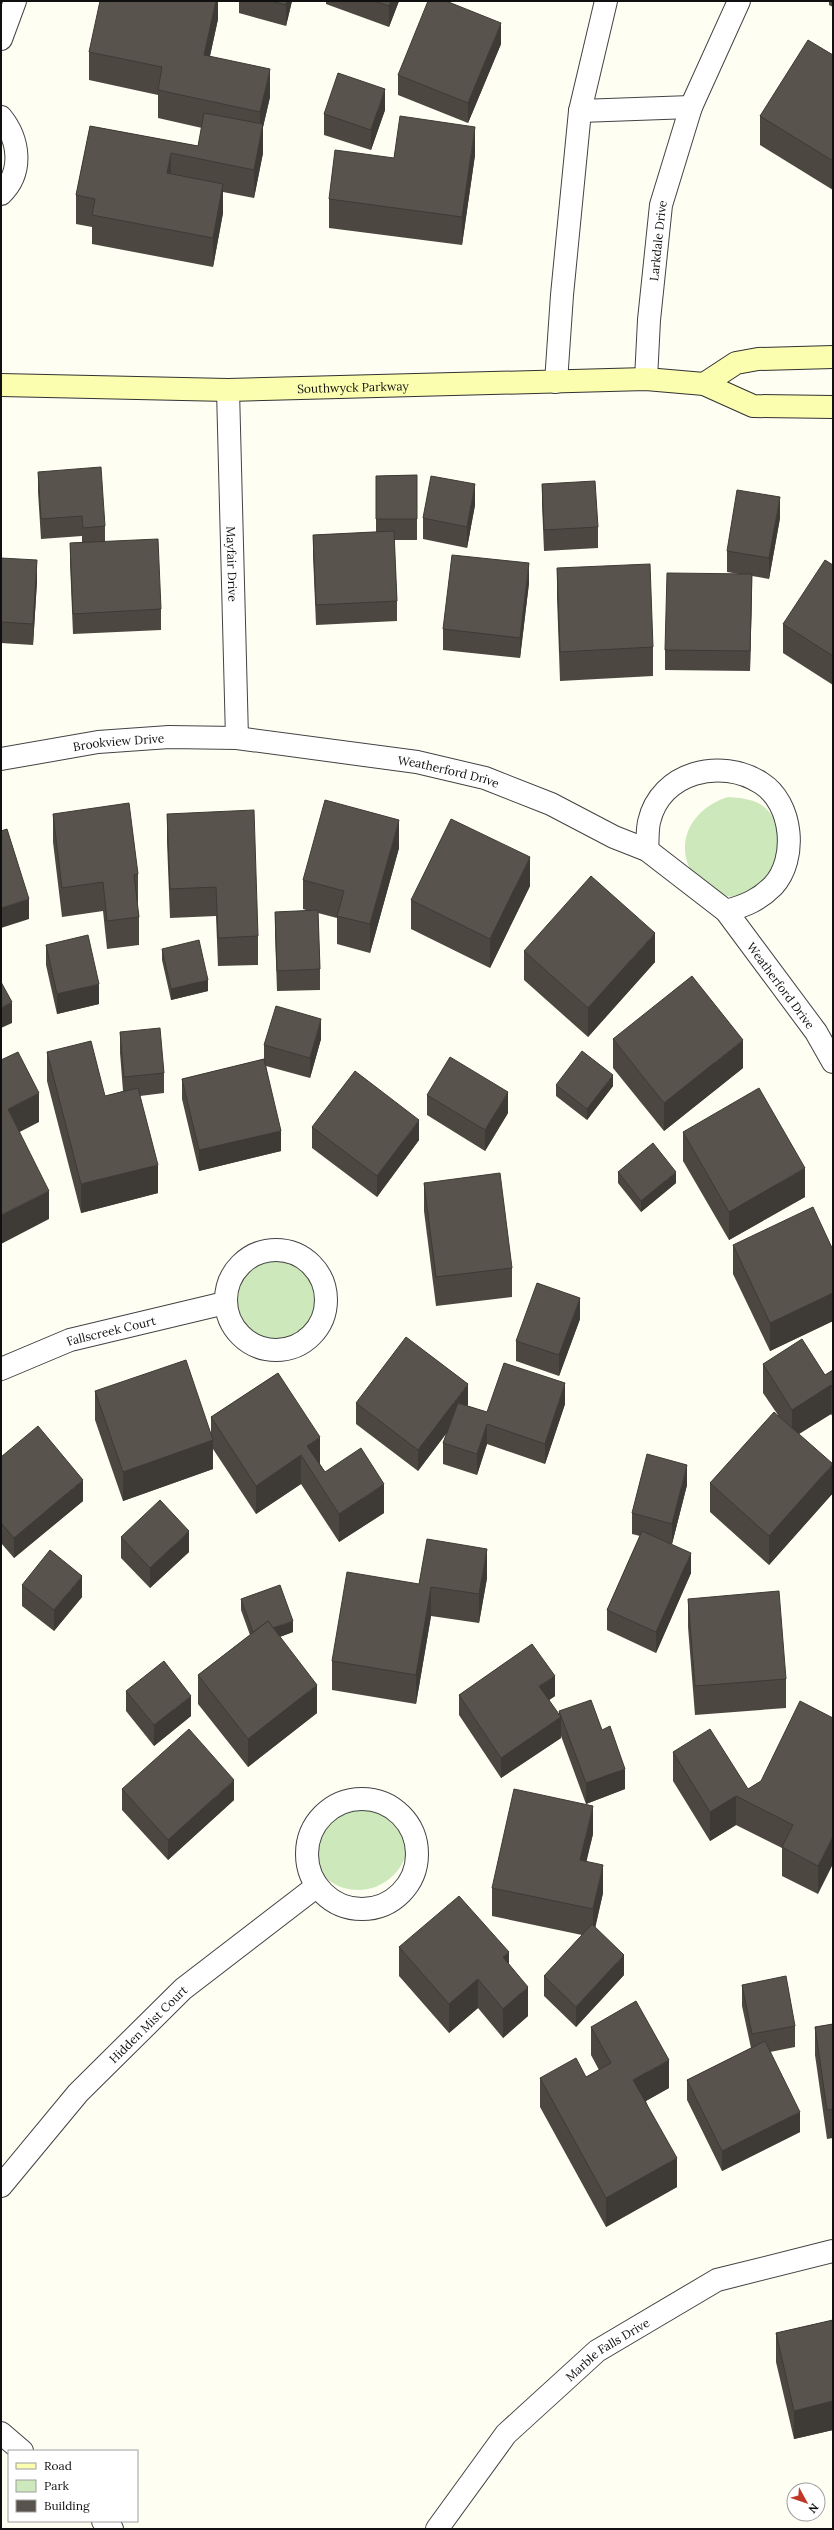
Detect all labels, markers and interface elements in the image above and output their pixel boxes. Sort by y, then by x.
street label: Larkdale Drive [646,198,670,282]
street label: Southwyck Parkway [297,378,410,396]
street label: Mayfair Drive [224,526,241,602]
street label: Brookview Drive [72,730,165,754]
street label: Weatherford Drive [397,752,502,791]
street label: Weatherford Drive [744,939,819,1032]
street label: Fallscreek Court [64,1312,157,1348]
street label: Hidden Mist Court [105,1981,190,2066]
street label: Marble Falls Drive [562,2314,652,2384]
legend [8,2450,138,2522]
text: Road [44,2458,72,2473]
text: Park [44,2478,70,2493]
north arrow [786,2482,826,2522]
text: Building [44,2498,90,2513]
text: N [805,2501,822,2517]

